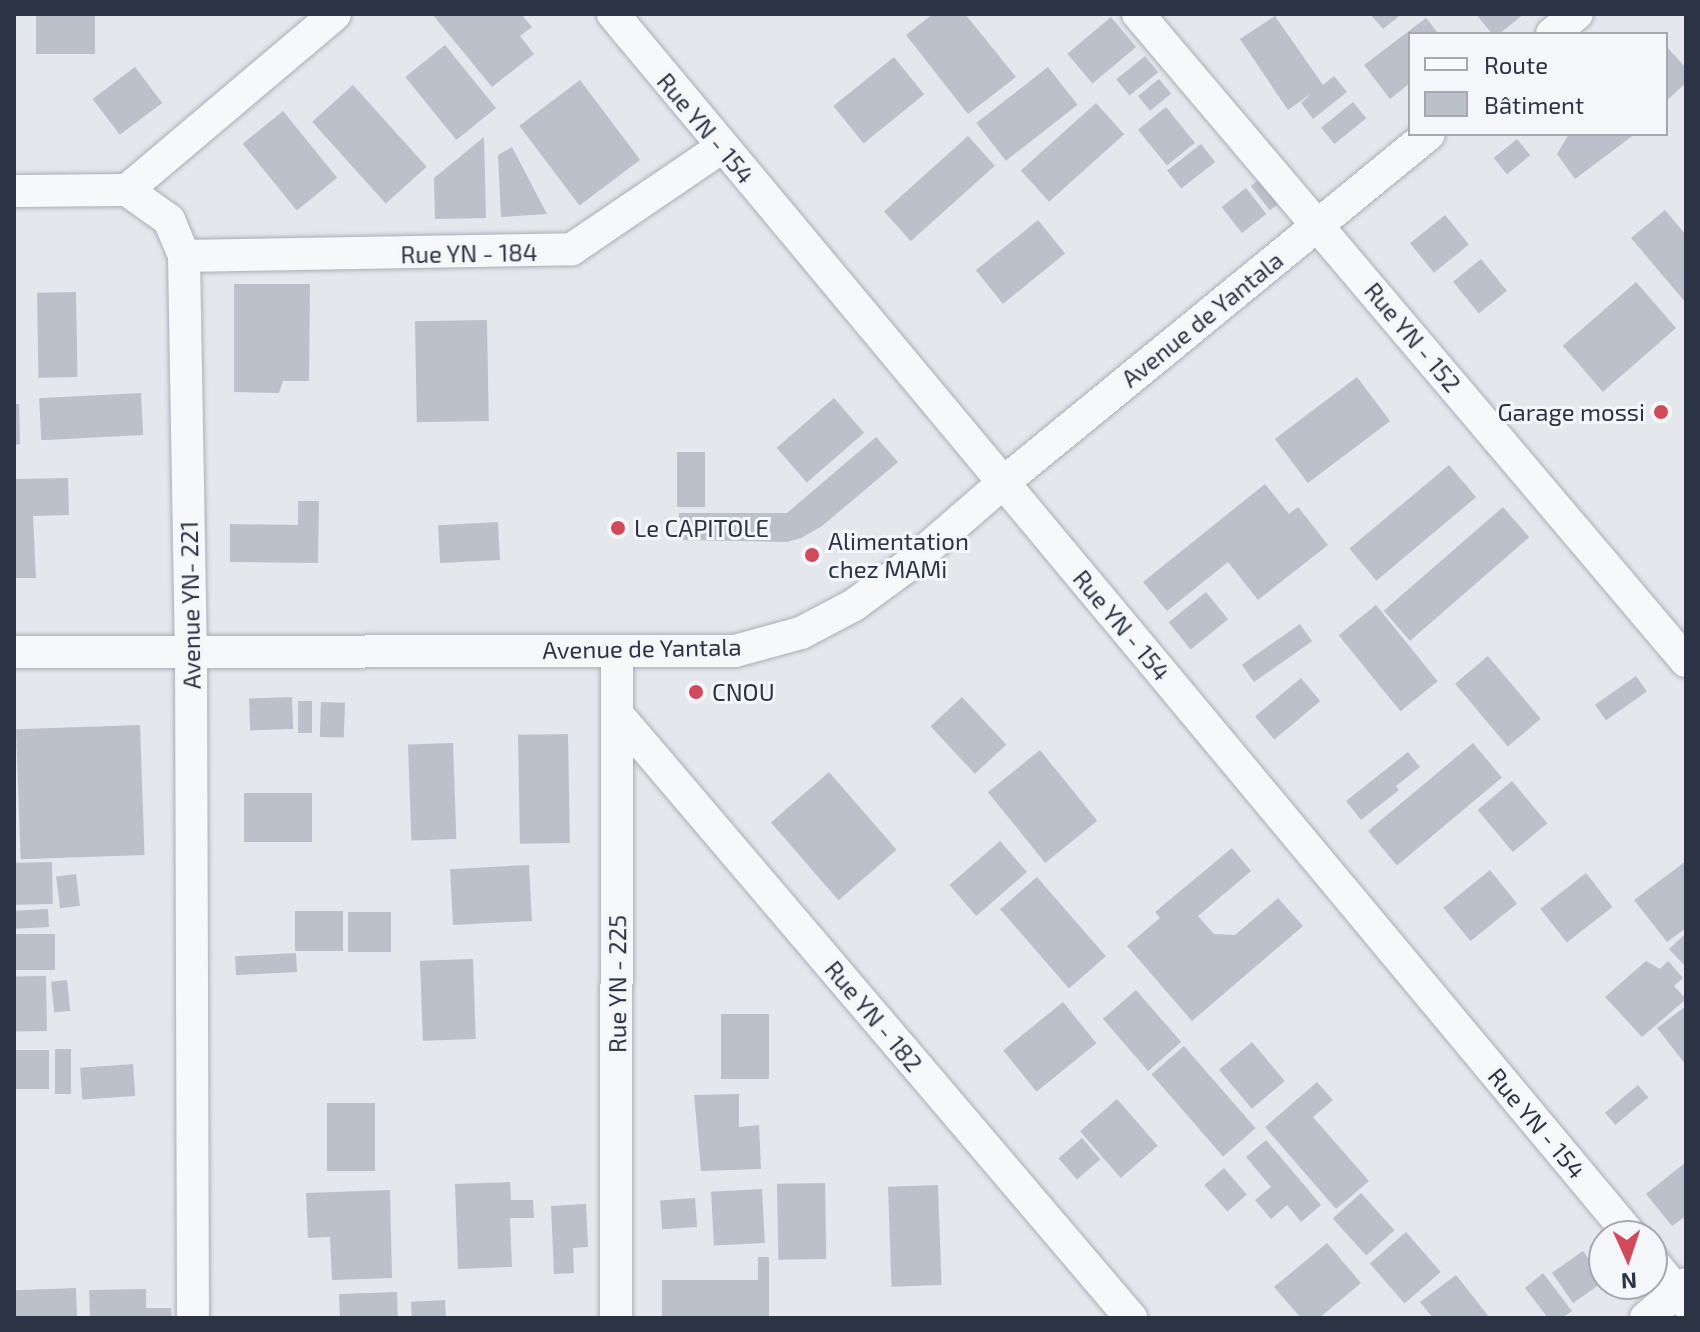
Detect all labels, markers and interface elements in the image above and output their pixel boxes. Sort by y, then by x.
legend [1408,32,1668,136]
text: Route [1484,50,1548,79]
street label: Rue YN - 154 [651,67,761,189]
text: Bâtiment [1484,90,1584,119]
street label: Rue YN - 184 [400,237,538,269]
street label: Avenue de Yantala [1115,245,1289,393]
street label: Rue YN - 152 [1359,276,1467,398]
place label: Garage mossi [1497,398,1645,426]
marker: Garage mossi [1652,403,1670,421]
place label: Le CAPITOLE [634,514,769,542]
marker: Le CAPITOLE [609,519,627,537]
street label: Avenue YN- 221 [174,520,206,690]
place label: Alimentation chez MAMi [828,527,969,583]
marker: Alimentation chez MAMi [803,546,821,564]
street label: Rue YN - 154 [1067,564,1177,686]
street label: Avenue de Yantala [542,632,742,664]
place label: CNOU [712,678,775,706]
marker: CNOU [687,683,705,701]
street label: Rue YN - 225 [603,915,631,1053]
street label: Rue YN - 182 [819,954,929,1078]
street label: Rue YN - 154 [1482,1062,1592,1184]
north arrow [1588,1220,1668,1300]
text: N [1621,1269,1638,1295]

